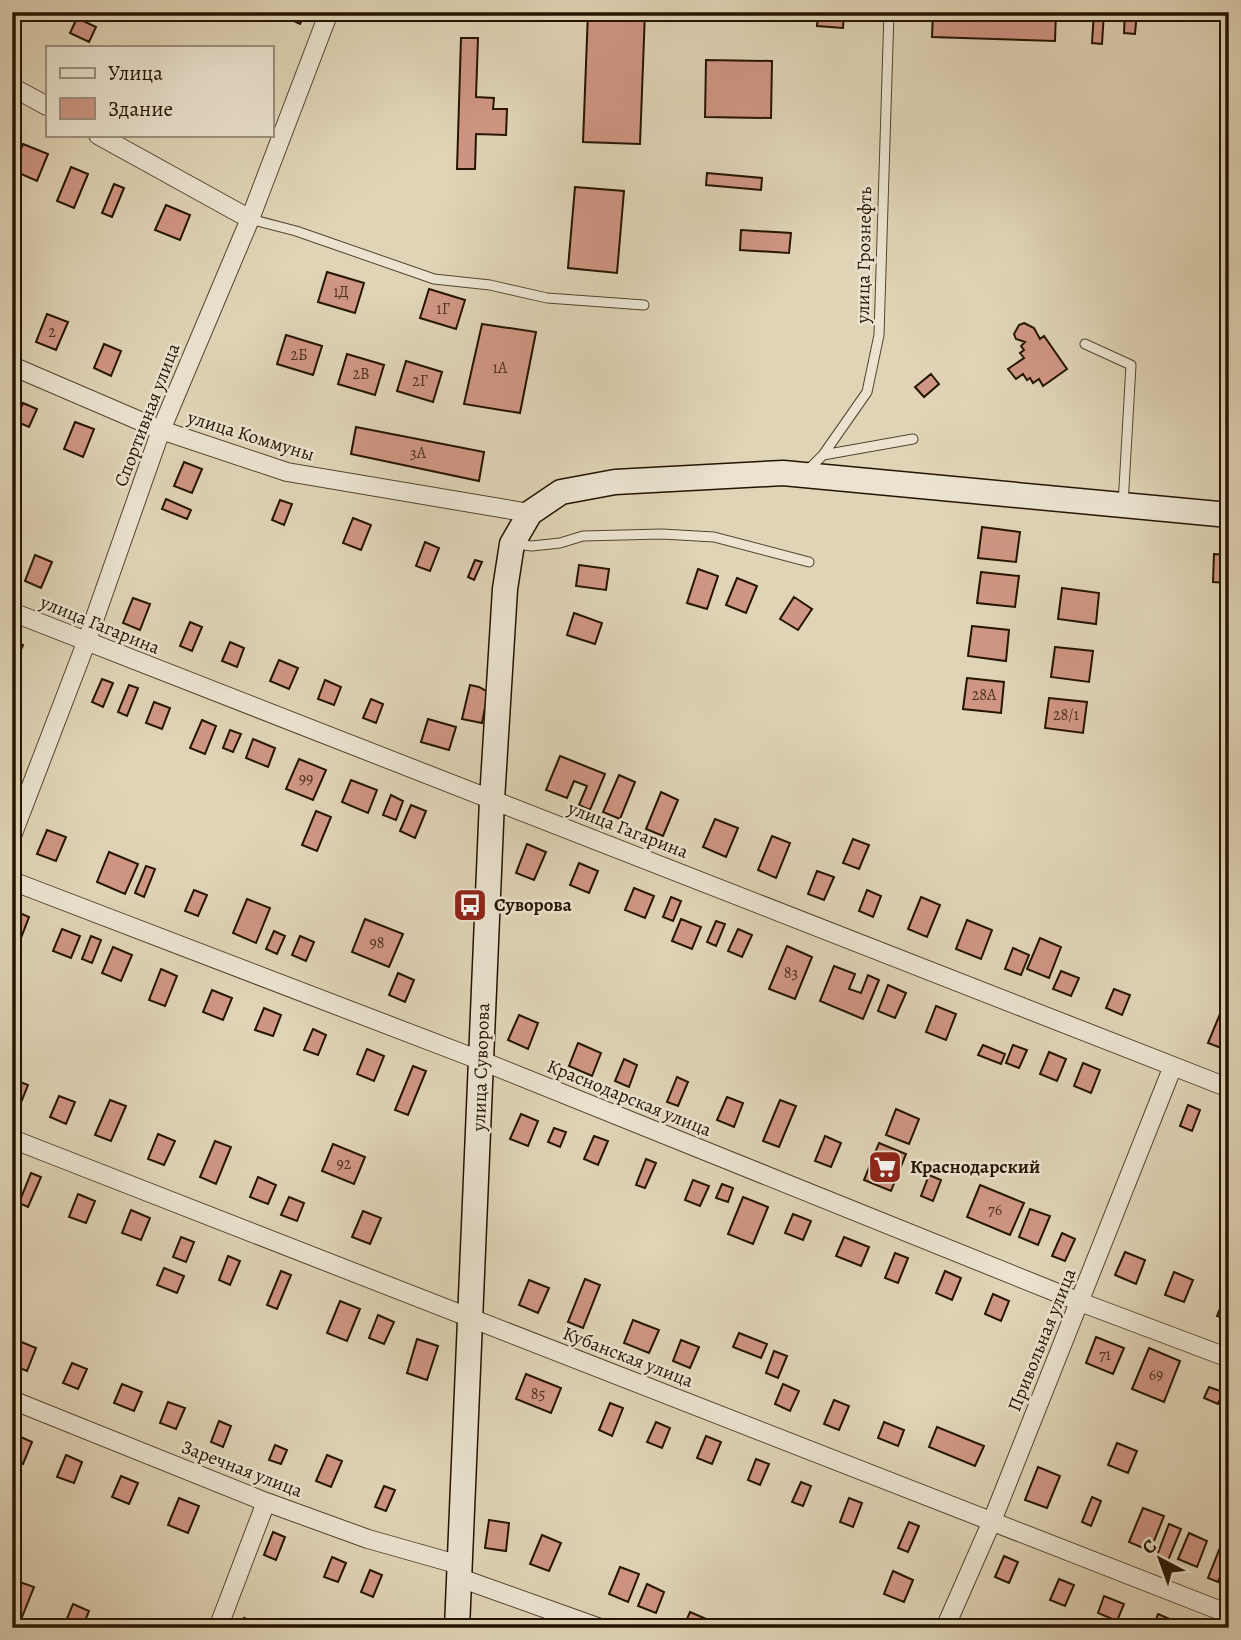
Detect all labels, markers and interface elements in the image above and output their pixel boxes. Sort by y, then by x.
legend [46,46,273,136]
text: Улица [108,59,163,87]
text: Здание [108,95,173,123]
street label: улица Грознефть [850,186,878,325]
house number: 1Д [333,281,349,303]
house number: 1Г [436,298,450,320]
house number: 2 [48,321,56,343]
street label: Спортивная улица [108,339,186,491]
house number: 2Б [290,344,308,366]
house number: 1А [493,357,508,379]
house number: 2В [352,363,370,385]
house number: 2Г [412,370,428,392]
street label: улица Коммуны [183,404,318,468]
house number: 3А [410,442,427,464]
street label: улица Гагарина [35,589,164,661]
house number: 28А [972,684,997,706]
house number: 28/1 [1053,704,1080,726]
house number: 99 [299,768,313,790]
street label: улица Гагарина [563,795,692,865]
bus stop icon: Суворова [451,886,489,924]
place label: Суворова [494,892,573,918]
house number: 98 [369,932,385,954]
house number: 83 [784,962,798,984]
street label: улица Суворова [466,1002,496,1133]
street label: Краснодарская улица [543,1053,715,1143]
supermarket icon: Краснодарский [866,1148,904,1186]
house number: 92 [337,1153,352,1175]
place label: Краснодарский [910,1154,1040,1180]
house number: 76 [988,1199,1002,1221]
street label: Привольная улица [1001,1264,1083,1415]
street label: Кубанская улица [559,1320,697,1394]
house number: 71 [1099,1344,1112,1366]
house number: 69 [1149,1364,1163,1386]
house number: 85 [531,1383,545,1405]
street label: Заречная улица [178,1434,307,1504]
north arrow [1126,1524,1196,1594]
text: С [1137,1533,1162,1561]

